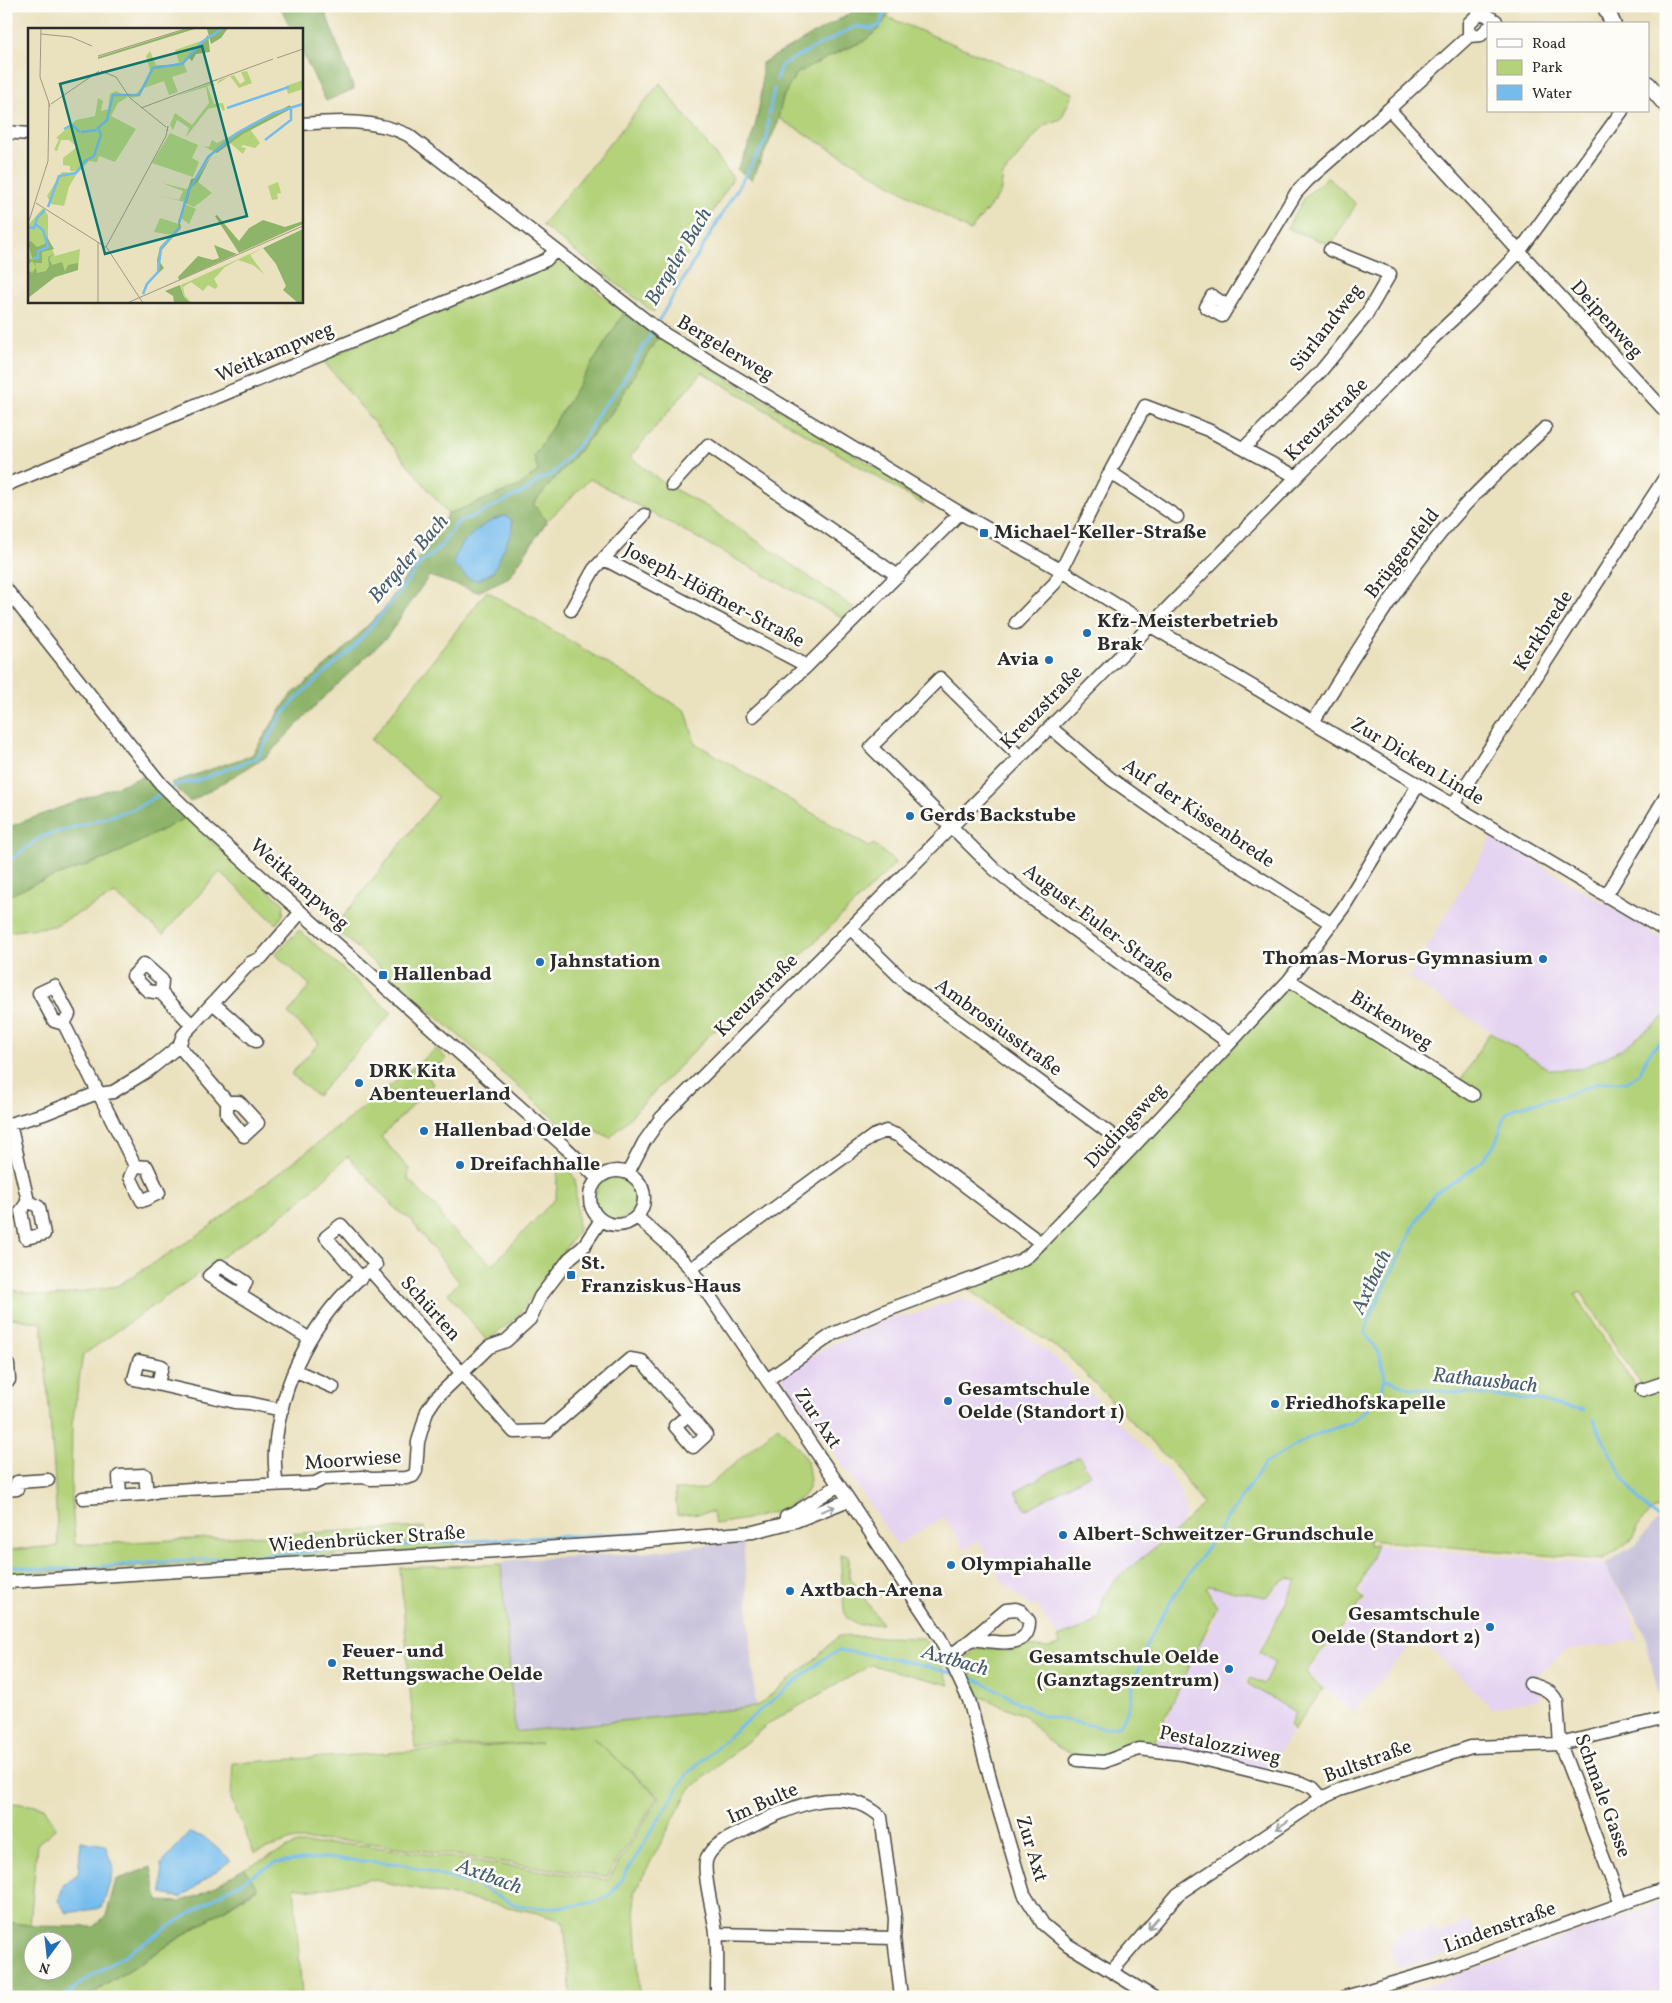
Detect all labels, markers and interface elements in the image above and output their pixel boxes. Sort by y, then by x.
legend [1487,22,1650,112]
inset map [28,28,302,302]
text: Road [1532,34,1566,55]
text: Park [1532,58,1563,79]
text: Water [1532,84,1572,105]
water label: Bergeler Bach [638,203,720,311]
street label: Deipenweg [1563,275,1649,365]
street label: Sürlandweg [1284,278,1370,378]
street label: Bergelerweg [671,309,779,389]
street label: Weitkampweg [212,316,338,390]
street label: Kreuzstraße [1279,372,1375,468]
street label: Brüggenfeld [1359,503,1447,605]
water label: Bergeler Bach [362,508,456,610]
place label: Michael-Keller-Straße [994,519,1206,547]
marker: Michael-Keller-Straße [978,527,990,539]
street label: Joseph-Höffner-Straße [619,536,809,656]
street label: Kerkbrede [1507,585,1581,677]
place label: Kfz-Meisterbetrieb Brak [1097,608,1278,659]
marker: Kfz-Meisterbetrieb Brak [1081,627,1093,639]
place label: Avia [997,646,1039,674]
marker: Avia [1043,654,1055,666]
street label: Kreuzstraße [994,659,1090,757]
street label: Zur Dicken Linde [1345,711,1489,813]
street label: Auf der Kissenbrede [1116,752,1280,876]
place label: Gerds Backstube [920,802,1076,830]
marker: Gerds Backstube [904,810,916,822]
street label: Weitkampweg [243,833,355,937]
street label: August-Euler-Straße [1017,858,1179,990]
place label: Thomas-Morus-Gymnasium [1262,945,1533,973]
place label: Jahnstation [549,948,660,976]
street label: Kreuzstraße [709,948,805,1044]
marker: Thomas-Morus-Gymnasium [1537,953,1549,965]
marker: Jahnstation [534,956,546,968]
place label: Hallenbad [393,961,492,989]
marker: Hallenbad [377,969,389,981]
street label: Ambrosiusstraße [928,972,1068,1084]
street label: Birkenweg [1344,984,1438,1058]
place label: DRK Kita Abenteuerland [369,1058,511,1109]
marker: DRK Kita Abenteuerland [353,1077,365,1089]
street label: Düdingsweg [1079,1077,1173,1175]
place label: Hallenbad Oelde [434,1117,591,1145]
marker: Hallenbad Oelde [418,1125,430,1137]
place label: Dreifachhalle [470,1151,600,1179]
marker: Dreifachhalle [454,1159,466,1171]
water label: Axtbach [1344,1245,1400,1320]
place label: St. Franziskus-Haus [581,1250,741,1301]
marker: St. Franziskus-Haus [565,1269,577,1281]
street label: Schürten [393,1270,467,1348]
water label: Rathausbach [1431,1361,1539,1401]
place label: Gesamtschule Oelde (Standort 1) [958,1376,1124,1427]
street label: Zur Axt [786,1383,848,1455]
place label: Friedhofskapelle [1285,1390,1446,1418]
marker: Gesamtschule Oelde (Standort 1) [942,1395,954,1407]
marker: Friedhofskapelle [1269,1398,1281,1410]
street label: Moorwiese [304,1444,402,1478]
one-way arrow [820,1504,835,1513]
street label: Wiedenbrücker Straße [268,1519,466,1561]
place label: Albert-Schweitzer-Grundschule [1073,1521,1374,1549]
marker: Albert-Schweitzer-Grundschule [1057,1529,1069,1541]
place label: Olympiahalle [961,1551,1092,1579]
marker: Olympiahalle [945,1559,957,1571]
place label: Axtbach-Arena [800,1577,943,1605]
marker: Axtbach-Arena [784,1585,796,1597]
place label: Gesamtschule Oelde (Standort 2) [1311,1601,1480,1652]
marker: Gesamtschule Oelde (Standort 2) [1484,1621,1496,1633]
water label: Axtbach [917,1637,992,1684]
place label: Feuer- und Rettungswache Oelde [342,1638,543,1689]
place label: Gesamtschule Oelde (Ganztagszentrum) [1029,1644,1219,1695]
marker: Feuer- und Rettungswache Oelde [326,1657,338,1669]
marker: Gesamtschule Oelde (Ganztagszentrum) [1223,1663,1235,1675]
street label: Pestalozziweg [1156,1719,1284,1773]
street label: Schmale Gasse [1567,1730,1637,1862]
street label: Bultstraße [1320,1733,1416,1791]
street label: Im Bulte [723,1776,803,1832]
street label: Zur Axt [1008,1812,1054,1886]
one-way arrow [1275,1820,1289,1830]
water label: Axtbach [451,1851,526,1902]
street label: Lindenstraße [1440,1895,1560,1961]
one-way arrow [1148,1916,1159,1929]
north arrow [22,1930,72,1980]
text: N [38,1957,52,1978]

